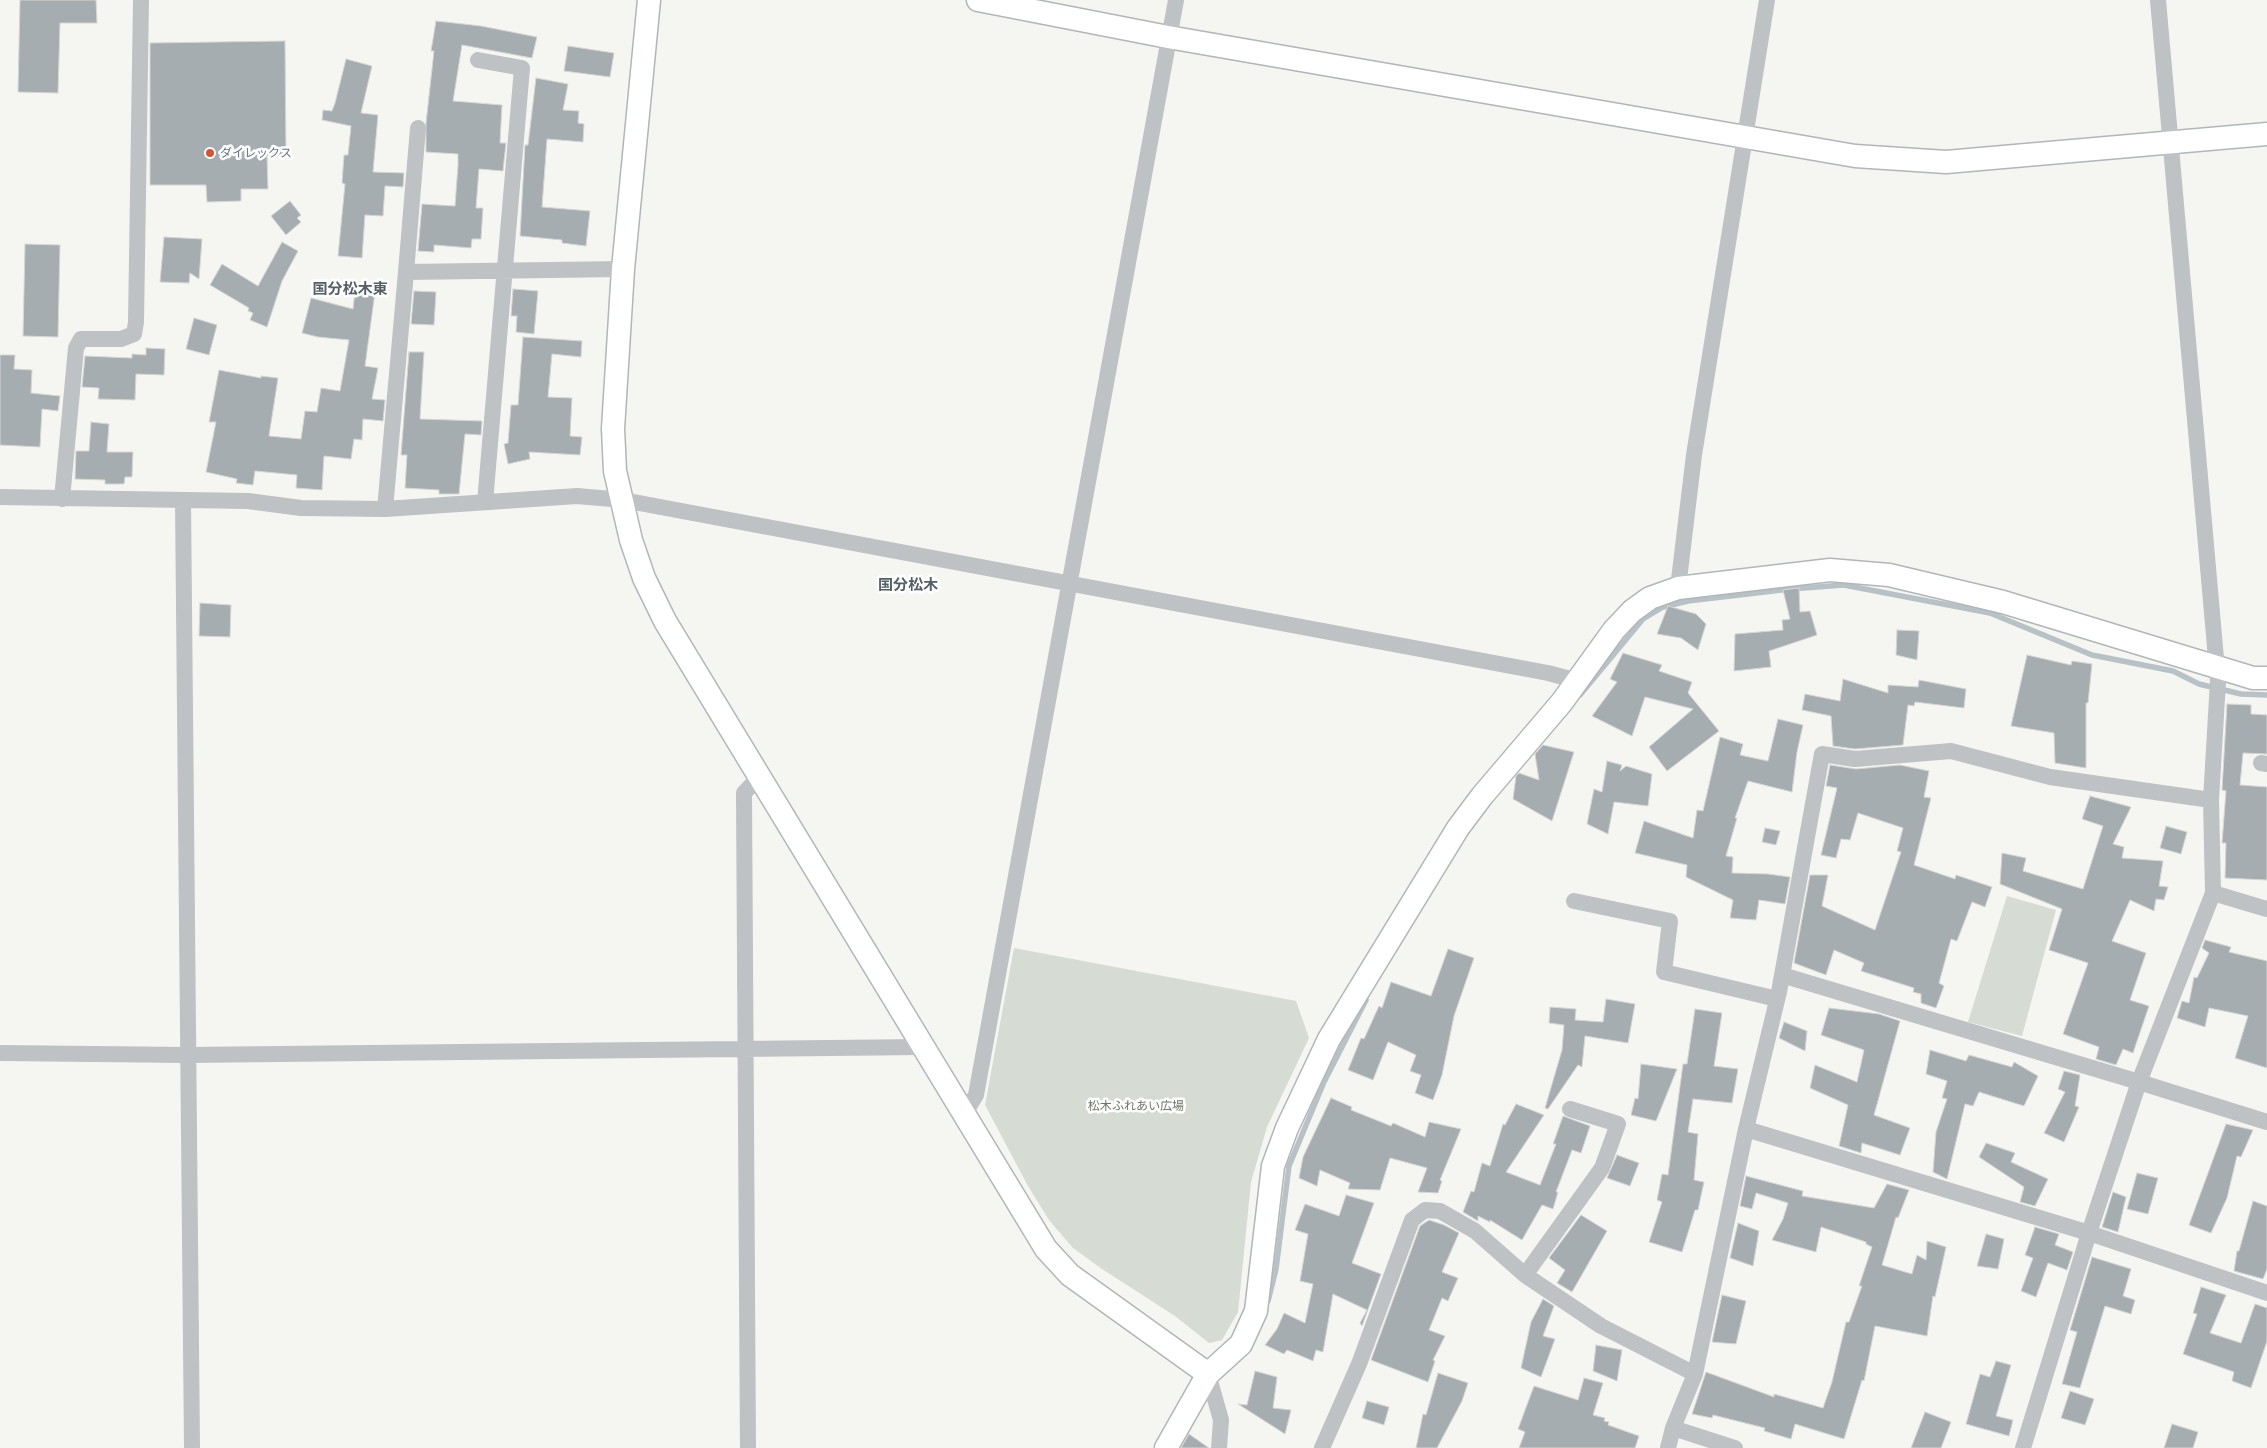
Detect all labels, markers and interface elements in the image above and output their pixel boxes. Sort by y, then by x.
place label: ダイレックス [220,146,292,160]
marker: ダイレックス [204,147,216,159]
district label: 国分松木東 [313,280,387,298]
district label: 国分松木 [878,576,938,594]
park label: 松木ふれあい広場 [1088,1099,1184,1113]

